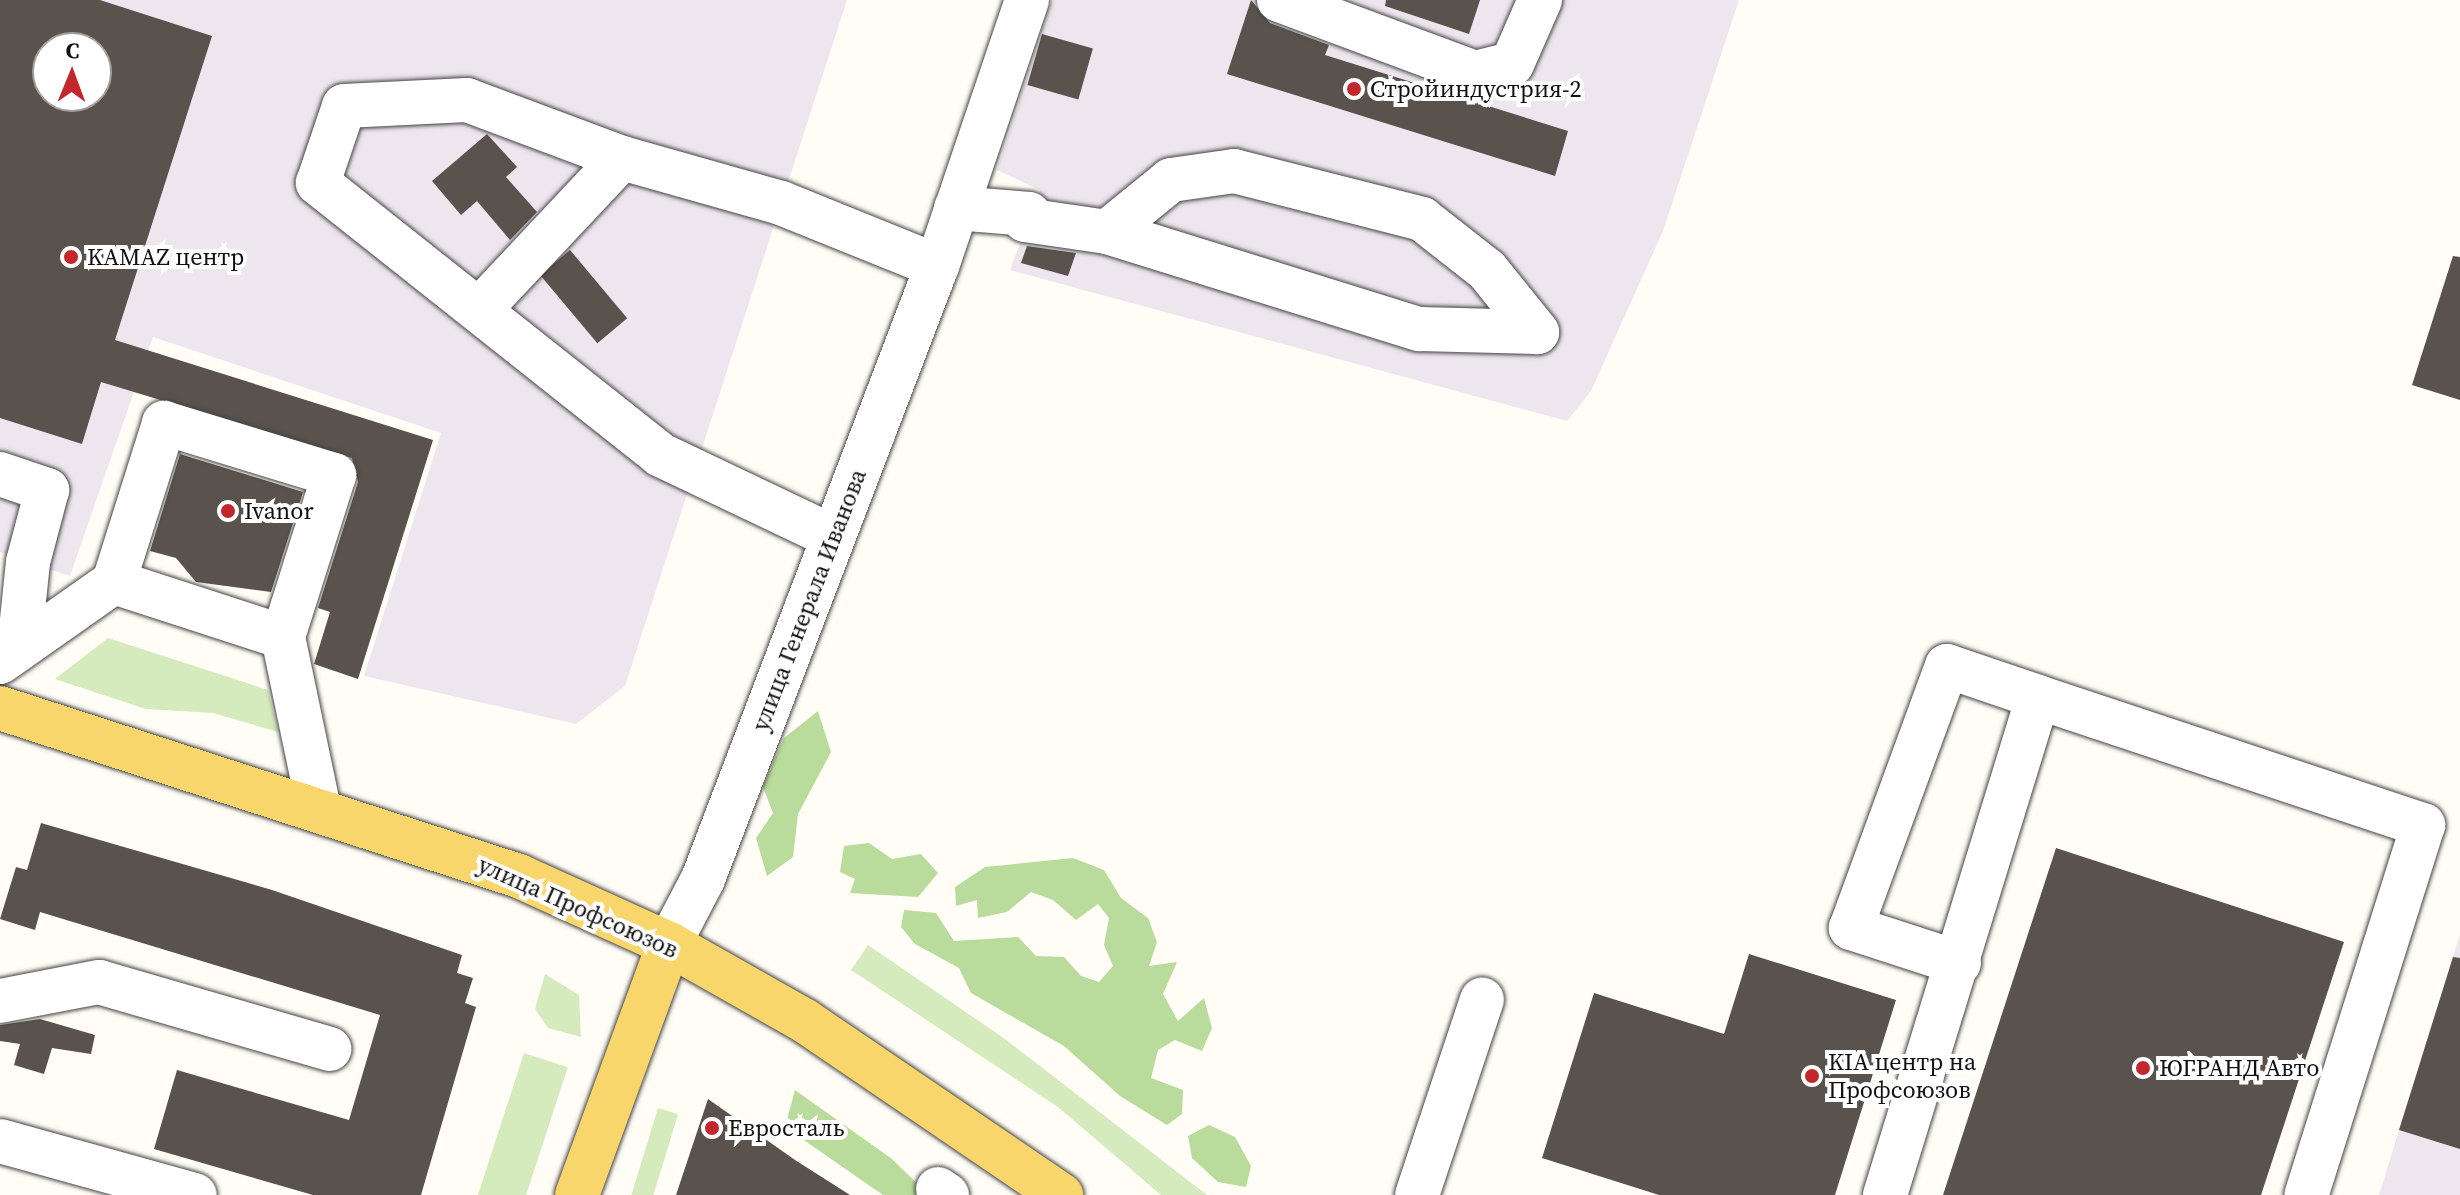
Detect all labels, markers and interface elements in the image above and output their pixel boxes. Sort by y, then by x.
north arrow [32,32,112,112]
text: С [65,35,79,65]
place label: Стройиндустрия-2 [1370,75,1581,103]
marker: Стройиндустрия-2 [1345,80,1363,98]
place label: KAMAZ центр [87,243,244,271]
marker: KAMAZ центр [62,248,80,266]
street label: улица Генерала Иванова [746,465,872,735]
place label: Ivanor [244,497,314,525]
marker: Ivanor [219,502,237,520]
street label: улица Профсоюзов [474,850,682,964]
place label: KIA центр на Профсоюзов [1828,1048,1976,1104]
place label: ЮГРАНД Авто [2159,1054,2319,1082]
marker: ЮГРАНД Авто [2134,1059,2152,1077]
marker: KIA центр на Профсоюзов [1803,1067,1821,1085]
place label: Евросталь [728,1114,845,1142]
marker: Евросталь [703,1119,721,1137]

